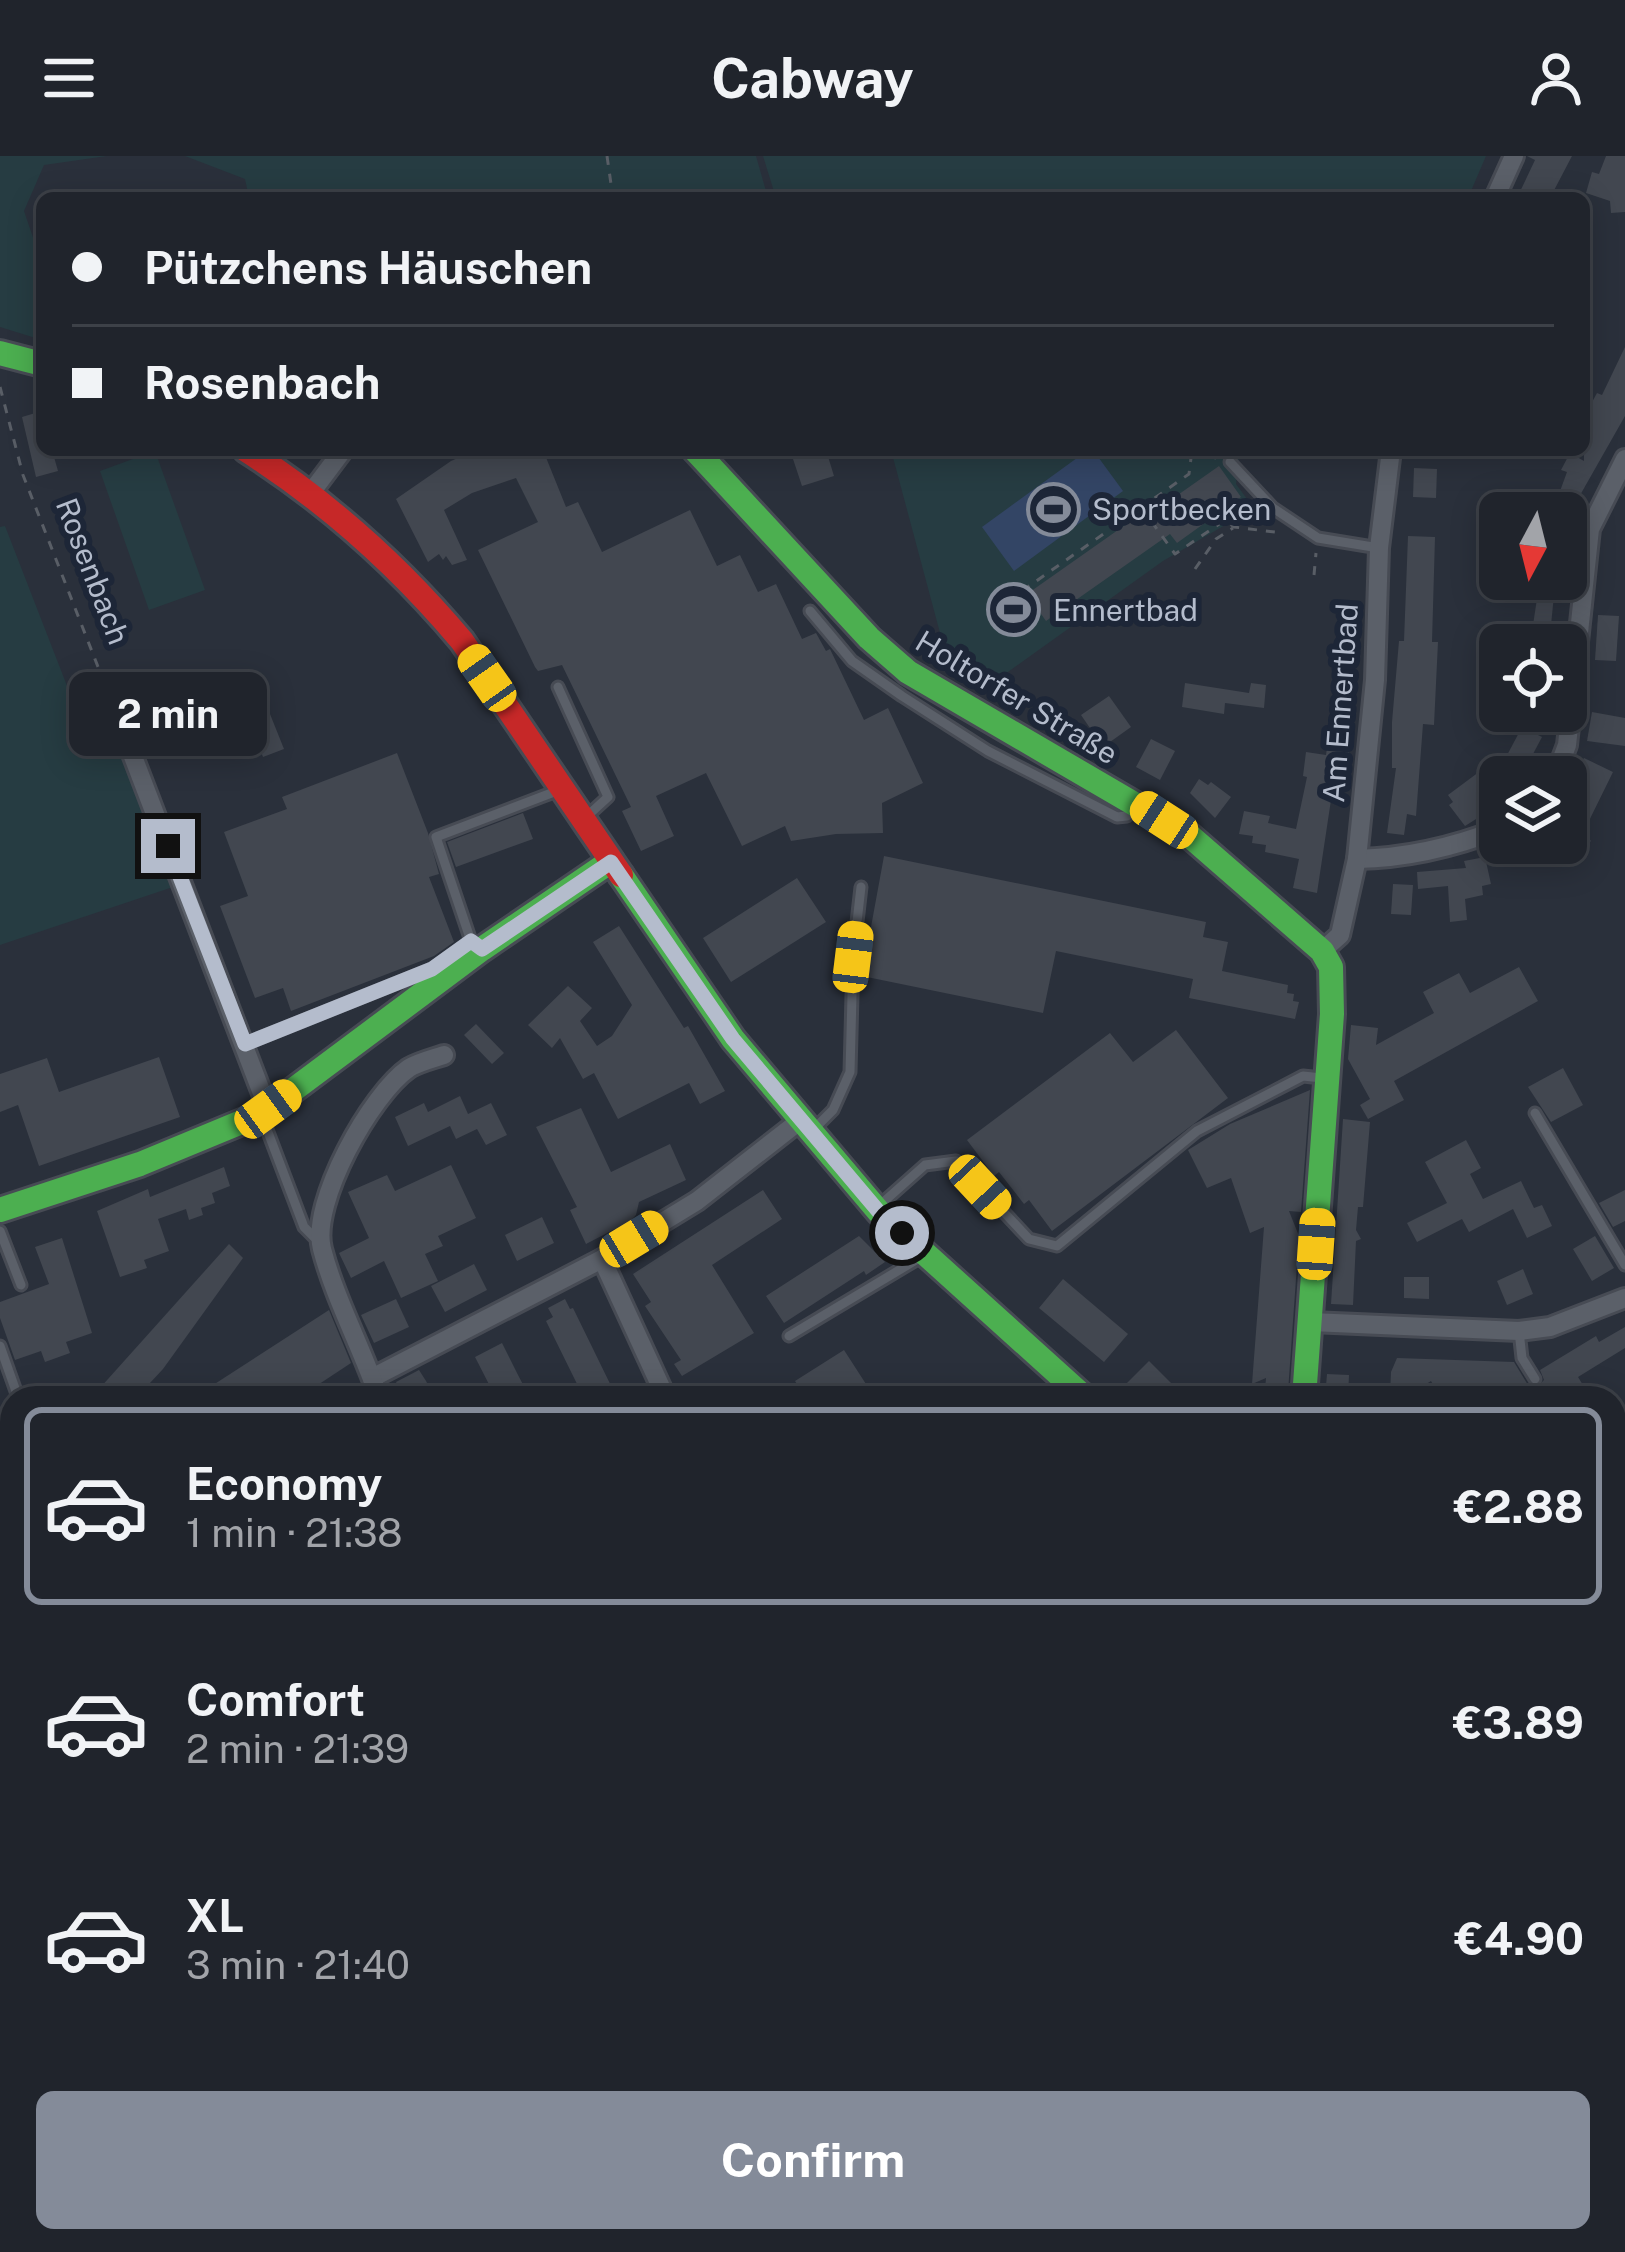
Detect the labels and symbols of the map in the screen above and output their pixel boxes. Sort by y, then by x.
sports icon: Sportbecken [1025,481,1081,537]
place label: Sportbecken [1092,491,1271,527]
north arrow [1479,492,1587,600]
street label: Rosenbach [49,493,137,649]
sports icon: Ennertbad [986,582,1042,638]
place label: Ennertbad [1053,592,1198,628]
street label: Am Ennertbad [1315,602,1365,804]
street label: Holtorfer Straße [909,623,1125,771]
car [452,638,522,718]
callout: 2 min [69,672,267,756]
car [1124,785,1204,855]
route end [141,819,195,873]
car [831,919,875,995]
car [228,1073,308,1145]
car [942,1148,1018,1226]
car [594,1205,674,1273]
route start [875,1206,929,1260]
car [1296,1207,1336,1281]

